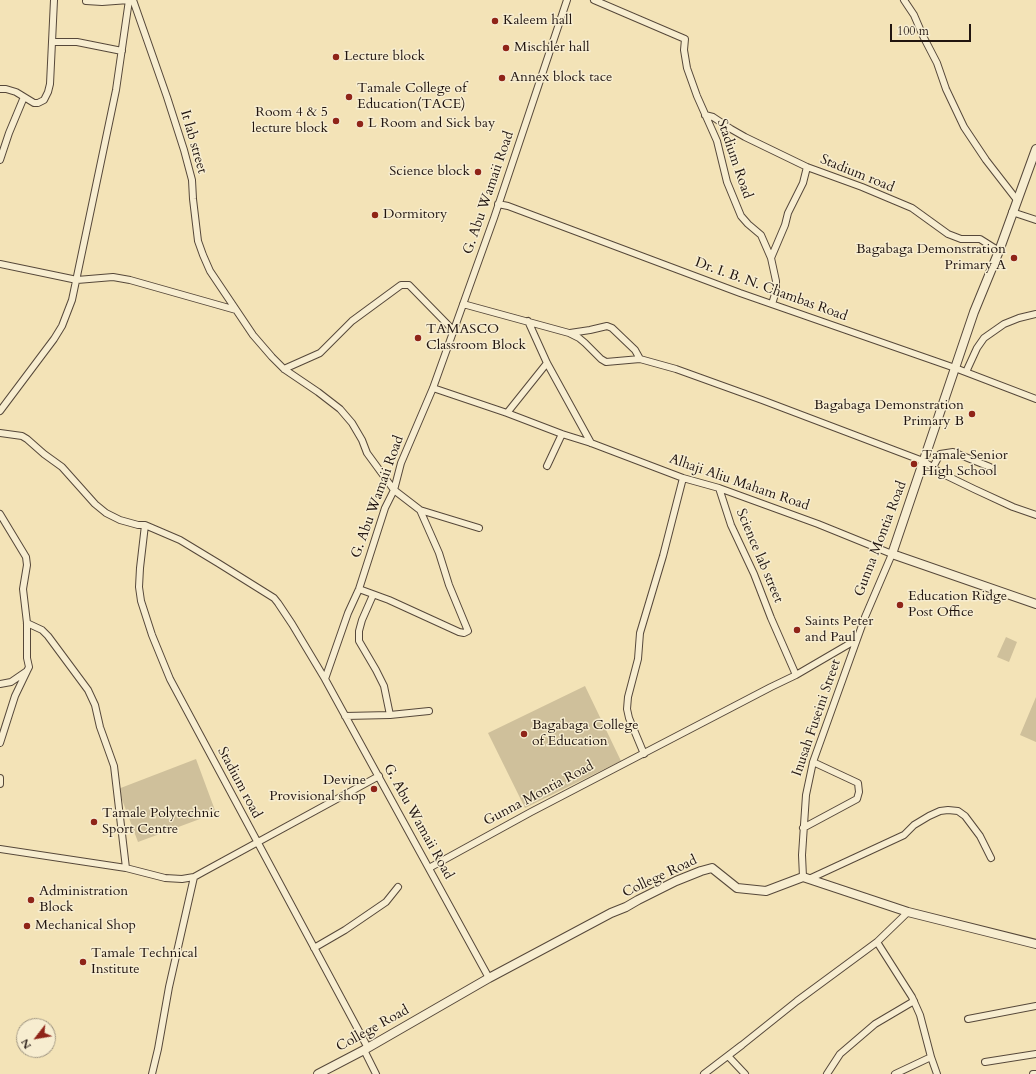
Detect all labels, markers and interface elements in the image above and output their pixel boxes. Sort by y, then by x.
place label: Kaleem hall [503,13,572,29]
marker: Kaleem hall [490,16,500,26]
scale bar [892,16,973,42]
text: 100 m [897,23,929,39]
place label: Mischler hall [514,40,590,56]
marker: Mischler hall [501,43,511,53]
place label: Lecture block [344,49,425,65]
marker: Lecture block [331,52,341,62]
place label: Annex block tace [510,70,612,86]
marker: Annex block tace [497,73,507,83]
place label: Tamale College of Education(TACE) [357,81,466,114]
marker: Tamale College of Education(TACE) [344,92,354,102]
place label: Room 4 & 5 lecture block [252,105,328,138]
street label: It lab street [176,108,210,176]
marker: Room 4 & 5 lecture block [331,116,341,126]
place label: L Room and Sick bay [368,116,495,132]
street label: Stadium Road [713,117,755,201]
marker: L Room and Sick bay [355,119,365,129]
street label: G. Abu Wamaii Road [460,129,518,257]
street label: Stadium road [818,152,896,196]
place label: Science block [389,164,470,180]
marker: Science block [473,167,483,177]
place label: Dormitory [383,207,447,223]
marker: Dormitory [370,210,380,220]
place label: Bagabaga Demonstration Primary A [856,242,1006,274]
marker: Bagabaga Demonstration Primary A [1009,253,1019,263]
street label: Dr. I. B. N. Chambas Road [692,255,850,325]
place label: TAMASCO Classroom Block [426,322,526,354]
marker: TAMASCO Classroom Block [413,333,423,343]
place label: Bagabaga Demonstration Primary B [814,398,964,430]
marker: Bagabaga Demonstration Primary B [967,409,977,419]
street label: G. Abu Wamaii Road [348,433,408,561]
place label: Tamale Senior High School [922,448,1008,480]
street label: Alhaji Aliu Maham Road [667,451,811,515]
marker: Tamale Senior High School [909,459,919,469]
street label: Gunna Montia Road [851,479,911,599]
street label: Science lab street [732,507,786,605]
place label: Education Ridge Post Office [908,589,1007,622]
marker: Education Ridge Post Office [895,600,905,610]
place label: Saints Peter and Paul [805,614,873,646]
marker: Saints Peter and Paul [792,625,802,635]
street label: Inusah Fuseini Street [789,657,845,779]
place label: Bagabaga College of Education [532,718,639,750]
marker: Bagabaga College of Education [519,729,529,739]
street label: Stadium road [213,744,265,822]
street label: Gunna Montia Road [481,758,597,830]
street label: G. Abu Wamaii Road [379,761,457,883]
place label: Devine Provisional shop [269,773,366,806]
marker: Devine Provisional shop [369,784,379,794]
place label: Tamale Polytechnic Sport Centre [102,806,220,838]
marker: Tamale Polytechnic Sport Centre [89,817,99,827]
street label: College Road [620,852,700,902]
place label: Administration Block [39,884,128,916]
marker: Administration Block [26,895,36,905]
place label: Mechanical Shop [35,918,136,934]
marker: Mechanical Shop [22,921,32,931]
place label: Tamale Technical Institute [91,946,197,978]
marker: Tamale Technical Institute [78,957,88,967]
street label: College Road [334,1002,412,1056]
north arrow [16,1018,56,1058]
text: N [17,1036,35,1052]

